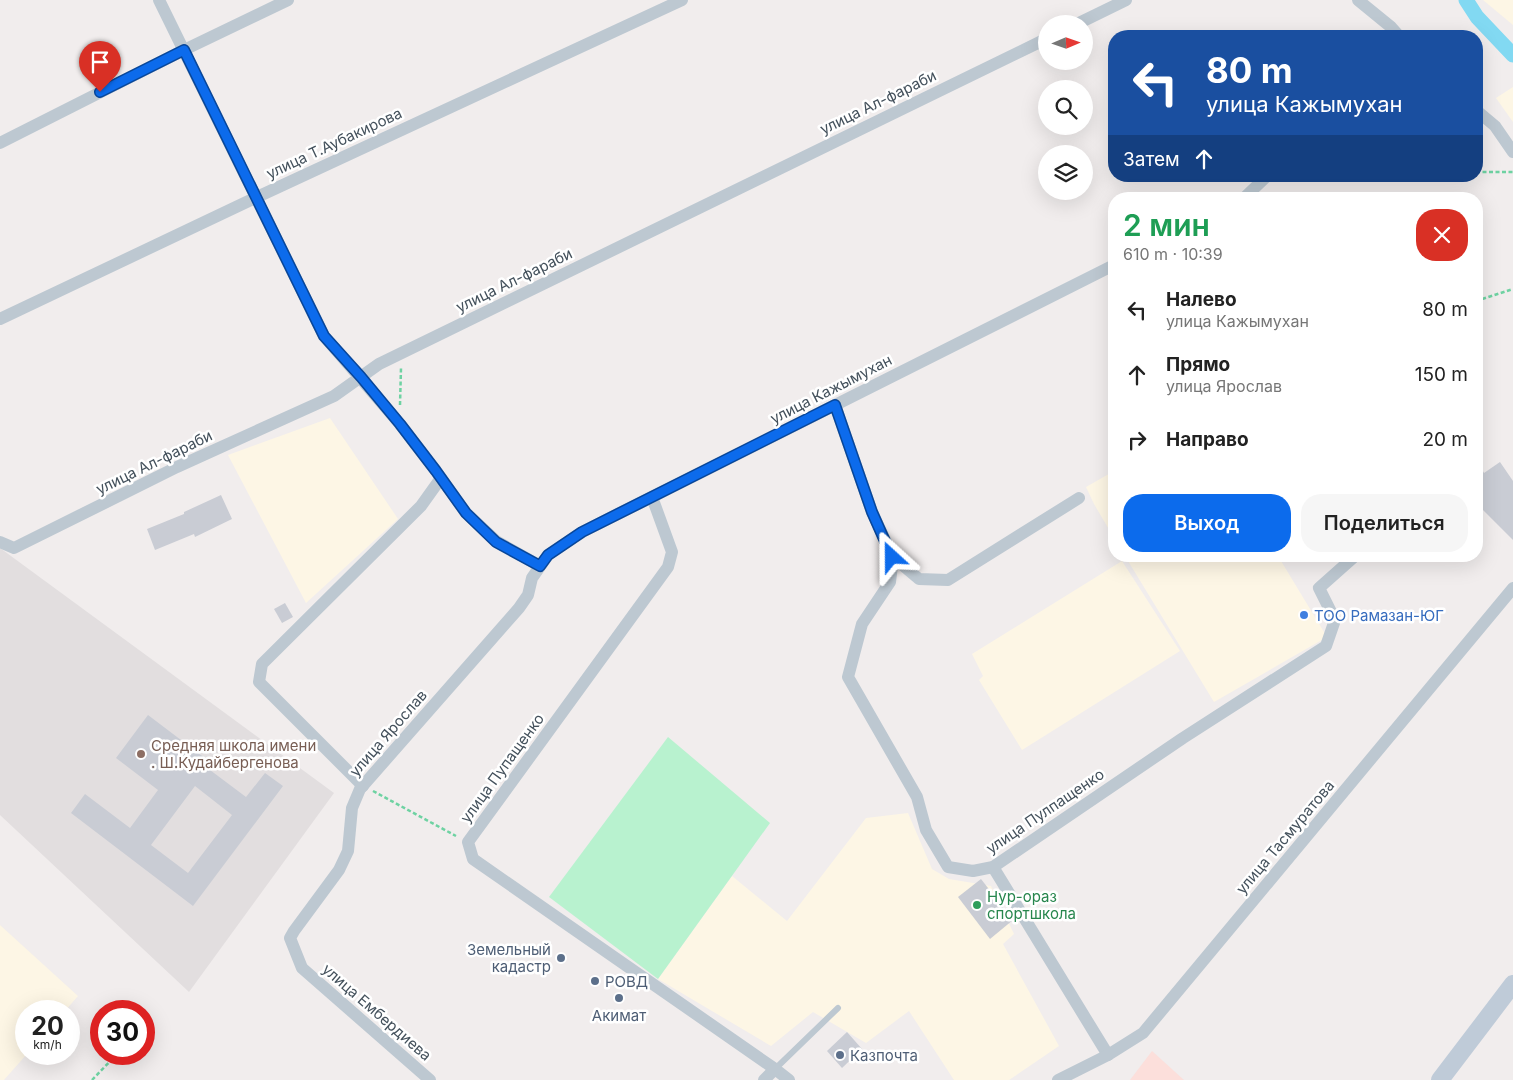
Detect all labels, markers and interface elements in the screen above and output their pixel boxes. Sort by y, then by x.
north arrow [1038,15,1092,70]
map controls [1038,15,1093,200]
pin [79,41,121,92]
icon: arrive [86,48,114,76]
text: 80 m [1206,49,1293,91]
icon: left [1123,50,1188,115]
street label: улица Ал-фараби [817,66,939,138]
button: search [1038,80,1093,135]
text: улица Кажымухан [1206,91,1403,117]
street label: улица Т.Аубакирова [263,103,405,183]
button: layers [1038,145,1093,200]
icon: ahead [1190,145,1218,173]
text: Затем [1123,148,1180,171]
text: 2 мин [1123,207,1210,243]
button: close [1416,209,1468,261]
street label: улица Ал-фараби [453,244,575,316]
text: 610 m · 10:39 [1123,244,1223,264]
text: Налево [1166,288,1237,311]
icon: left [1123,296,1151,324]
text: 80 m [1422,298,1468,321]
text: улица Кажымухан [1166,311,1309,331]
street label: улица Кажымухан [767,350,895,428]
text: Прямо [1166,353,1230,376]
icon: ahead [1123,361,1151,389]
text: 150 m [1415,363,1468,386]
text: улица Ярослав [1166,376,1282,396]
street label: улица Ал-фараби [93,426,215,498]
icon: right [1123,426,1151,454]
text: Направо [1166,428,1249,451]
text: 20 m [1422,428,1468,451]
button: Выход [1123,494,1291,552]
button: Поделиться [1301,494,1468,552]
position arrow [865,530,917,582]
place label: ТОО Рамазан-ЮГ [1314,606,1444,625]
marker: ТОО Рамазан-ЮГ [1298,609,1310,621]
street label: улица Ярослав [345,686,431,780]
street label: улица Пупащенко [456,710,548,826]
place label: Средняя школа имени . Ш.Кудайбергенова [151,736,316,772]
marker: Средняя школа имени . Ш.Кудайбергенова [135,748,147,760]
street label: улица Пулпащенко [982,764,1108,858]
street label: улица Тасмуратова [1232,776,1338,898]
place label: Нур-ораз спортшкола [987,887,1076,923]
marker: Нур-ораз спортшкола [971,899,983,911]
place label: Земельный кадастр [467,940,551,976]
marker: Земельный кадастр [555,952,567,964]
street label: улица Ембердиева [319,960,435,1064]
place label: РОВД [605,972,648,991]
marker: РОВД [589,975,601,987]
marker: Акимат [613,992,625,1004]
speed limit sign: 30 [90,1000,155,1065]
place label: Акимат [592,1006,646,1025]
text: 20 [31,1011,64,1041]
text: km/h [33,1037,62,1052]
place label: Казпочта [850,1046,918,1065]
marker: Казпочта [834,1049,846,1061]

